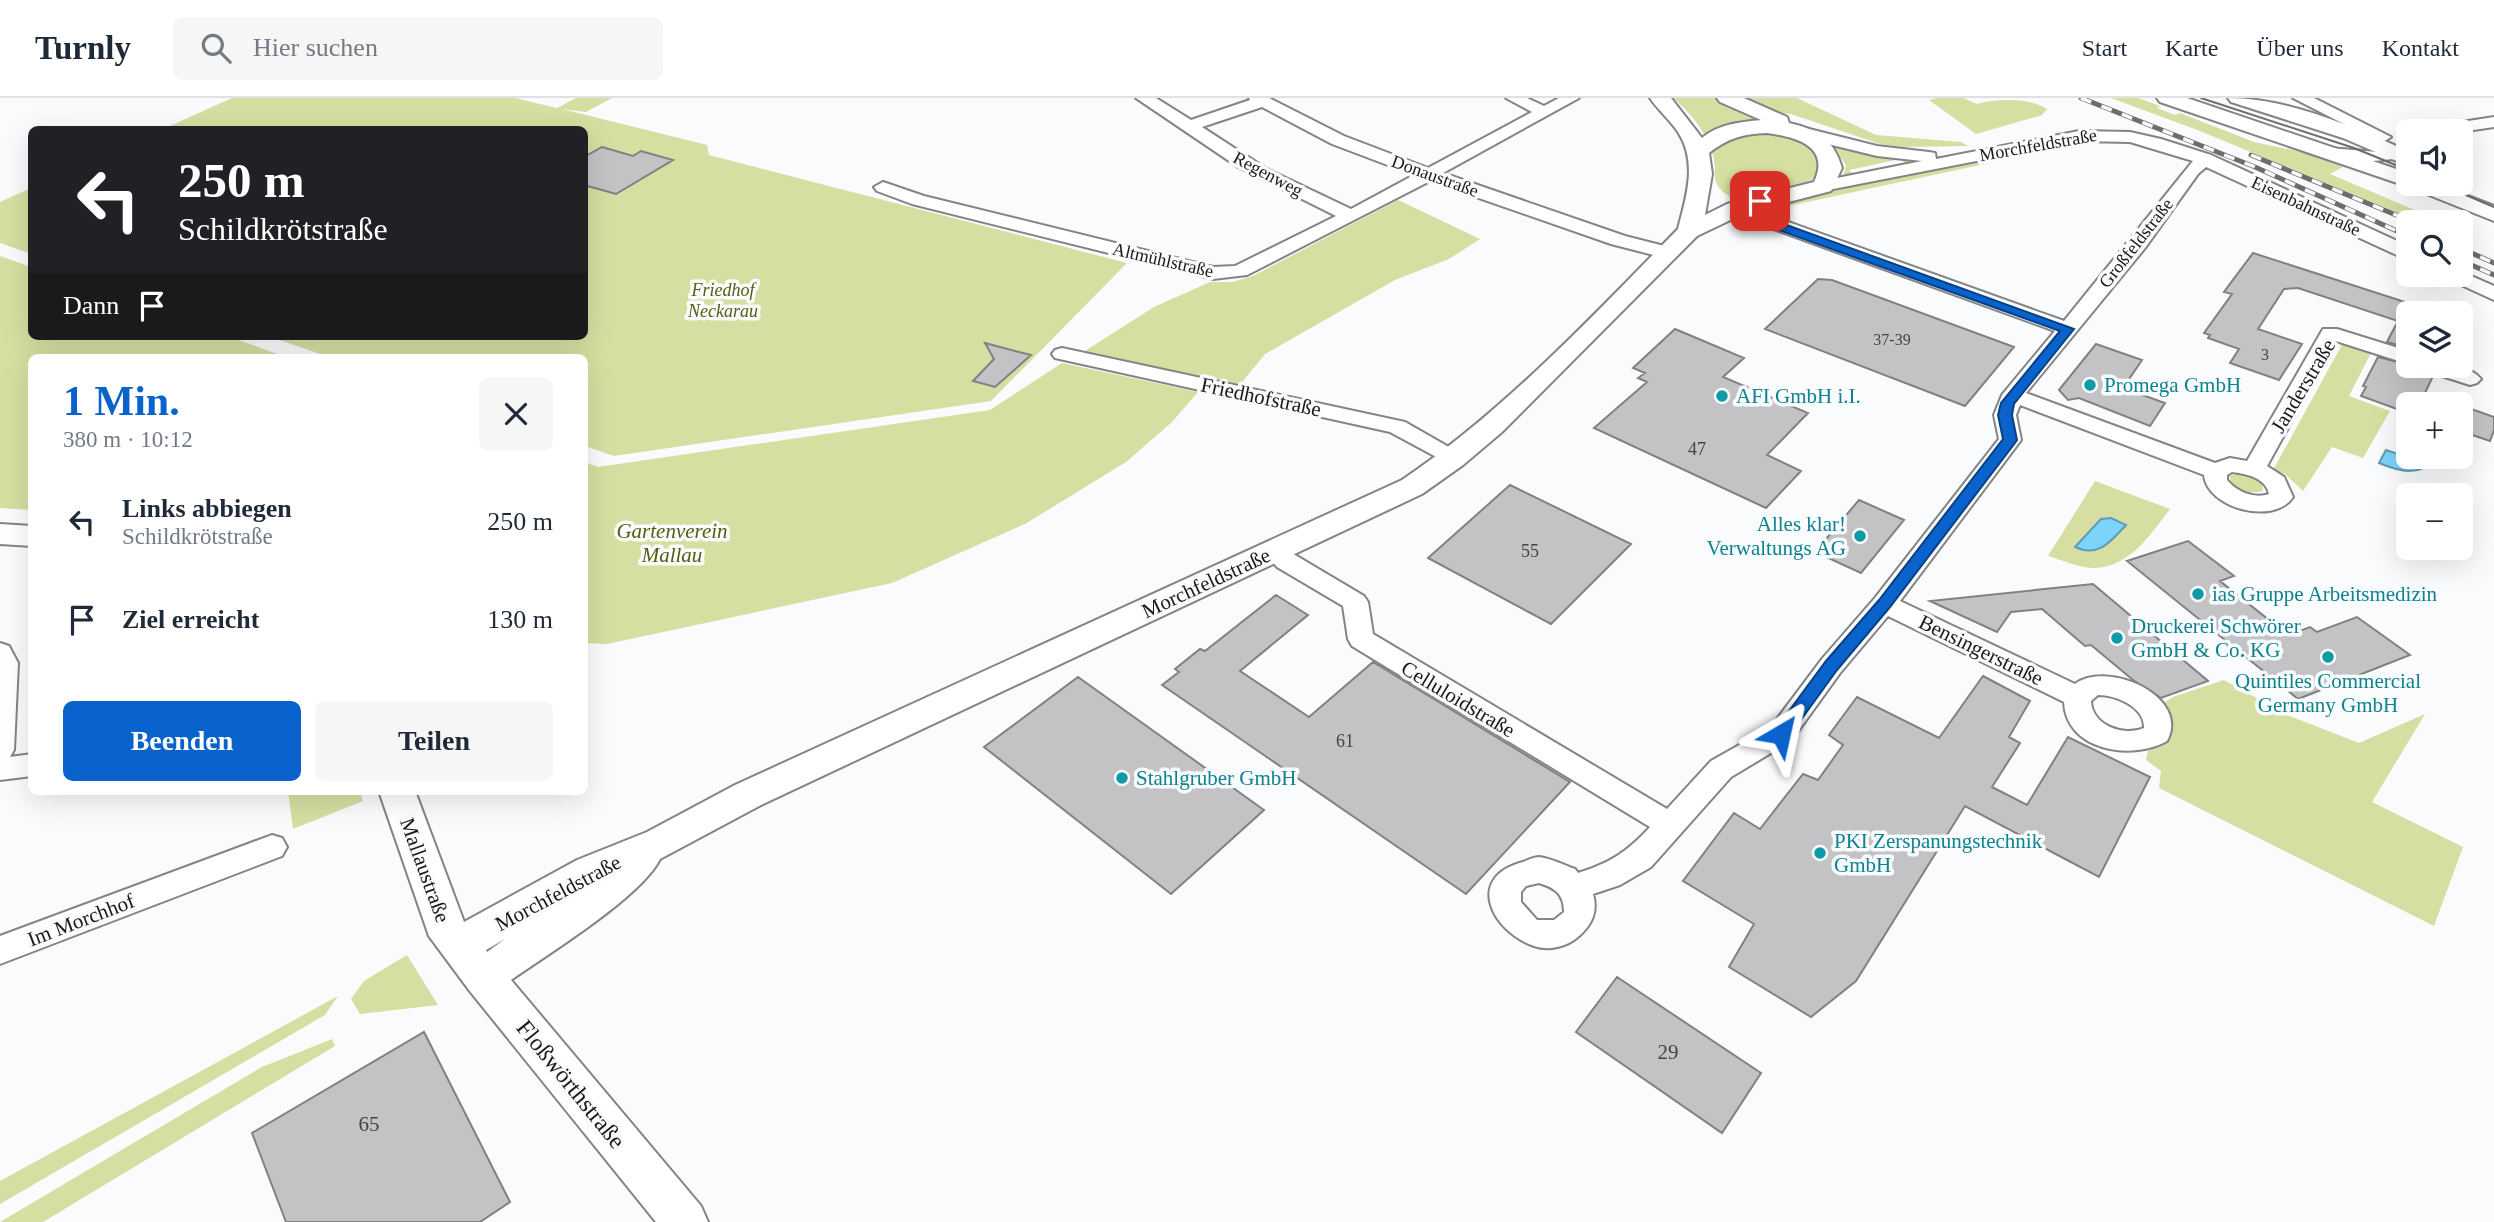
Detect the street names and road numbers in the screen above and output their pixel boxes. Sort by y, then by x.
street label: Morchfeldstraße [1978,125,2098,165]
street label: Regenweg [1230,147,1306,201]
street label: Donaustraße [1389,151,1481,201]
street label: Eisenbahnstraße [2248,172,2364,240]
street label: Großfeldstraße [2095,194,2177,292]
street label: Altmühlstraße [1111,239,1215,281]
street label: Janderstraße [2266,335,2340,437]
street label: Friedhofstraße [1199,373,1323,421]
street label: Morchfeldstraße [1138,543,1274,623]
street label: Bensingerstraße [1915,610,2047,690]
street label: Celluloidstraße [1397,656,1519,742]
street label: Mallaustraße [395,814,455,926]
street label: Morchfeldstraße [491,850,625,936]
street label: Im Morchhof [24,889,138,951]
street label: Floßwörthstraße [511,1015,631,1153]

